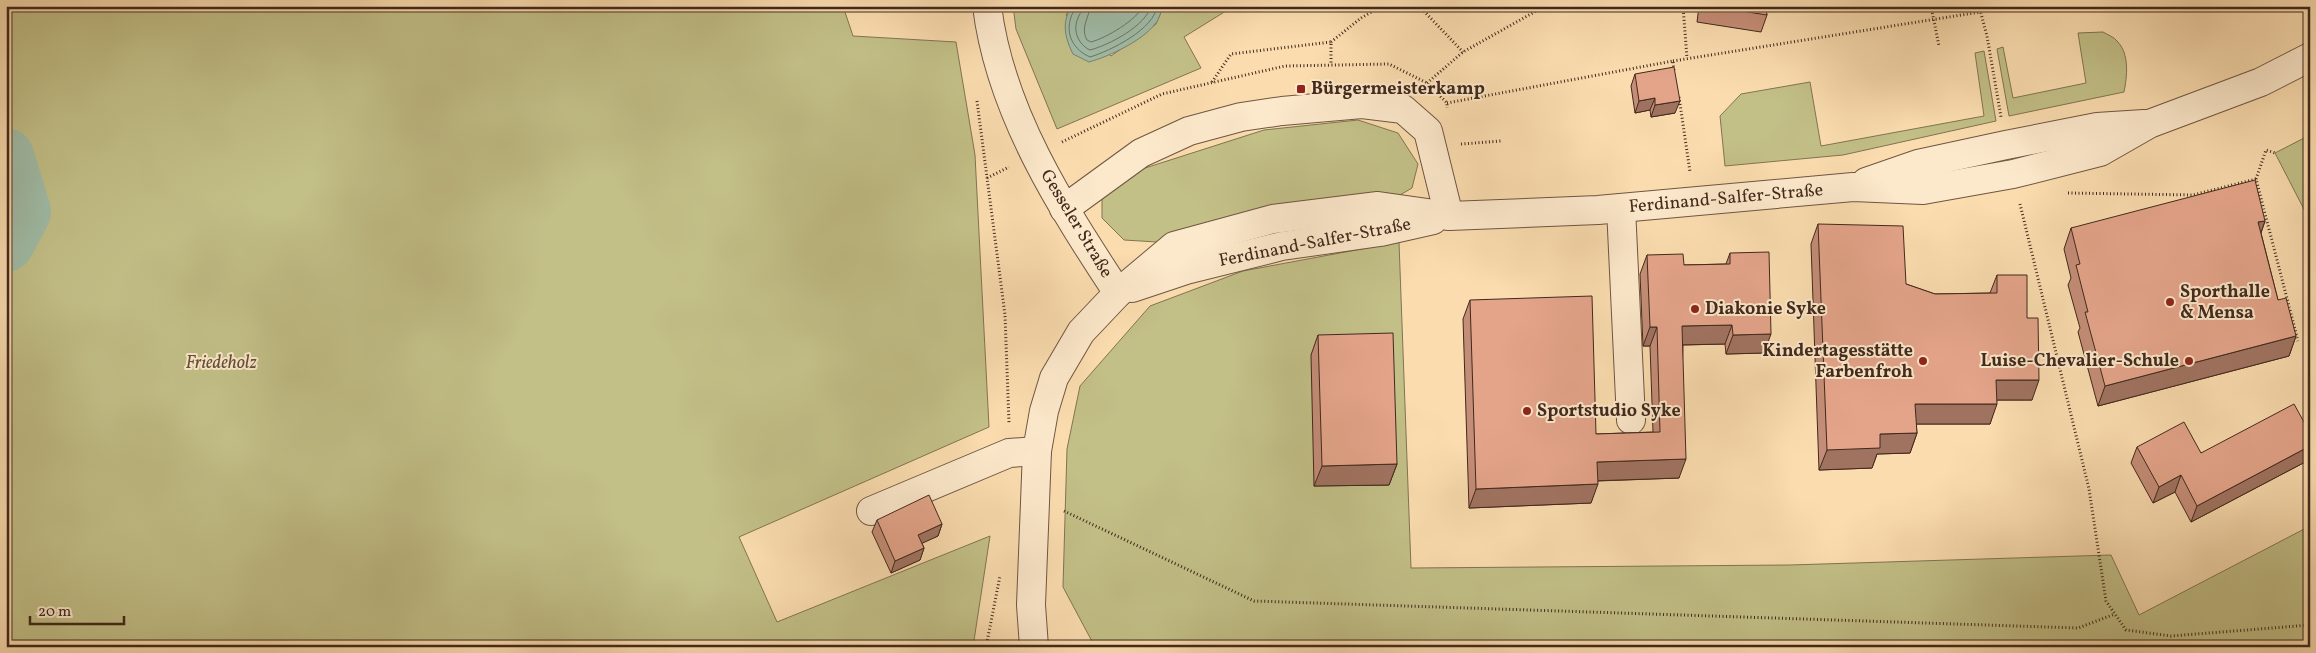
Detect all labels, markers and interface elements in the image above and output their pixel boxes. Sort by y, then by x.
place label: Bürgermeisterkamp [1311,77,1485,102]
marker: Bürgermeisterkamp [1295,83,1307,95]
street label: Gesseler Straße [1034,165,1118,283]
street label: Ferdinand-Salfer-Straße [1628,178,1824,220]
street label: Ferdinand-Salfer-Straße [1217,212,1413,274]
place label: Sporthalle & Mensa [2180,280,2270,326]
marker: Sporthalle & Mensa [2164,296,2176,308]
place label: Diakonie Syke [1705,297,1826,322]
marker: Diakonie Syke [1689,303,1701,315]
place label: Kindertagesstätte Farbenfroh [1762,339,1913,385]
place label: Luise-Chevalier-Schule [1980,349,2179,374]
park label: Friedeholz [185,351,257,376]
marker: Kindertagesstätte Farbenfroh [1917,355,1929,367]
marker: Luise-Chevalier-Schule [2183,355,2195,367]
place label: Sportstudio Syke [1537,399,1681,424]
marker: Sportstudio Syke [1521,405,1533,417]
scale bar [30,593,124,625]
text: 20 m [38,602,71,623]

